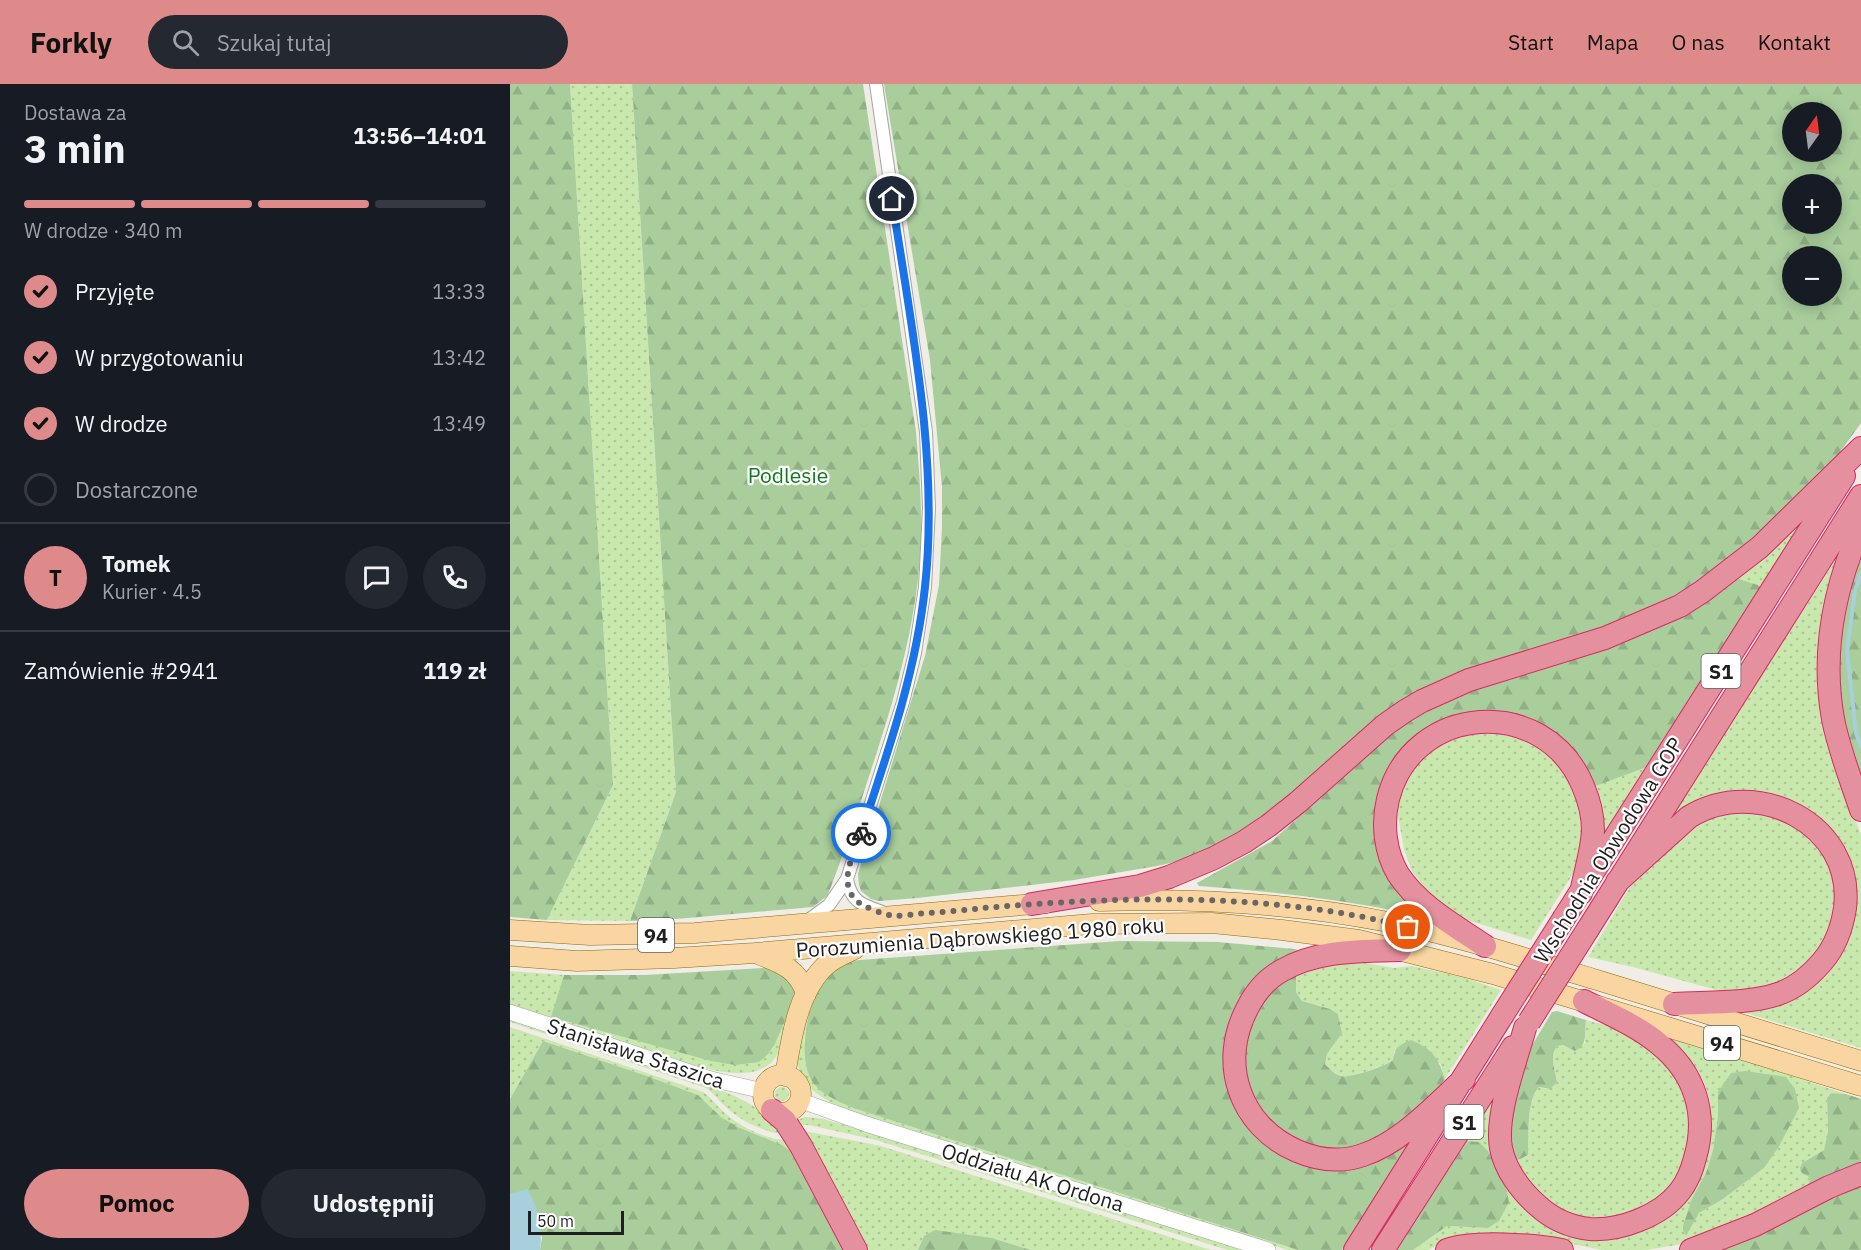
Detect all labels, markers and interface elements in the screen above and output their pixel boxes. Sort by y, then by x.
search box [148,15,568,69]
text: Forkly [30,24,112,61]
icon: search [169,26,202,59]
text: Szukaj tutaj [217,28,332,57]
text: Start [1508,28,1554,56]
text: Mapa [1587,28,1639,56]
text: O nas [1672,28,1725,56]
text: Kontakt [1758,28,1831,56]
text: Dostawa za [24,99,126,126]
north arrow [1782,102,1842,162]
map controls [1782,102,1842,306]
text: 13:56–14:01 [353,121,486,150]
text: 3 min [24,123,126,174]
pin [866,173,917,224]
button: + [1782,174,1842,234]
icon: home [875,182,908,215]
text: W drodze · 340 m [24,217,182,244]
button: − [1782,246,1842,306]
icon: check [24,275,57,308]
text: Przyjęte [75,277,155,306]
text: 13:33 [432,278,486,305]
icon: check [24,341,57,374]
text: W przygotowaniu [75,343,244,372]
text: 13:42 [432,344,486,371]
icon: check [24,407,57,440]
text: W drodze [75,409,168,438]
text: 13:49 [432,410,486,437]
park label: Podlesie [748,461,828,489]
text: Dostarczone [75,475,198,504]
button: chat [345,546,408,609]
button: phone [423,546,486,609]
text: Tomek [102,549,171,578]
text: T [49,563,62,592]
text: Kurier · 4.5 [102,578,202,605]
road number: S1 [1702,654,1740,688]
text: Zamówienie #2941 [24,656,218,685]
text: 119 zł [423,656,486,685]
street label: Wschodnia Obwodowa GOP [1527,732,1689,968]
courier [831,803,891,863]
icon: bike [845,817,878,850]
pin [1382,901,1433,952]
street label: Porozumienia Dąbrowskiego 1980 roku [795,910,1165,964]
icon: bag [1391,910,1424,943]
road number: 94 [638,918,674,952]
street label: Stanisława Staszica [544,1011,728,1095]
road number: 94 [1704,1026,1740,1060]
road number: S1 [1444,1105,1484,1139]
street label: Oddziału AK Ordona [938,1136,1128,1218]
button: Pomoc [24,1169,249,1238]
button: Udostępnij [261,1169,486,1238]
scale bar [528,1208,624,1236]
text: 50 m [537,1211,574,1231]

